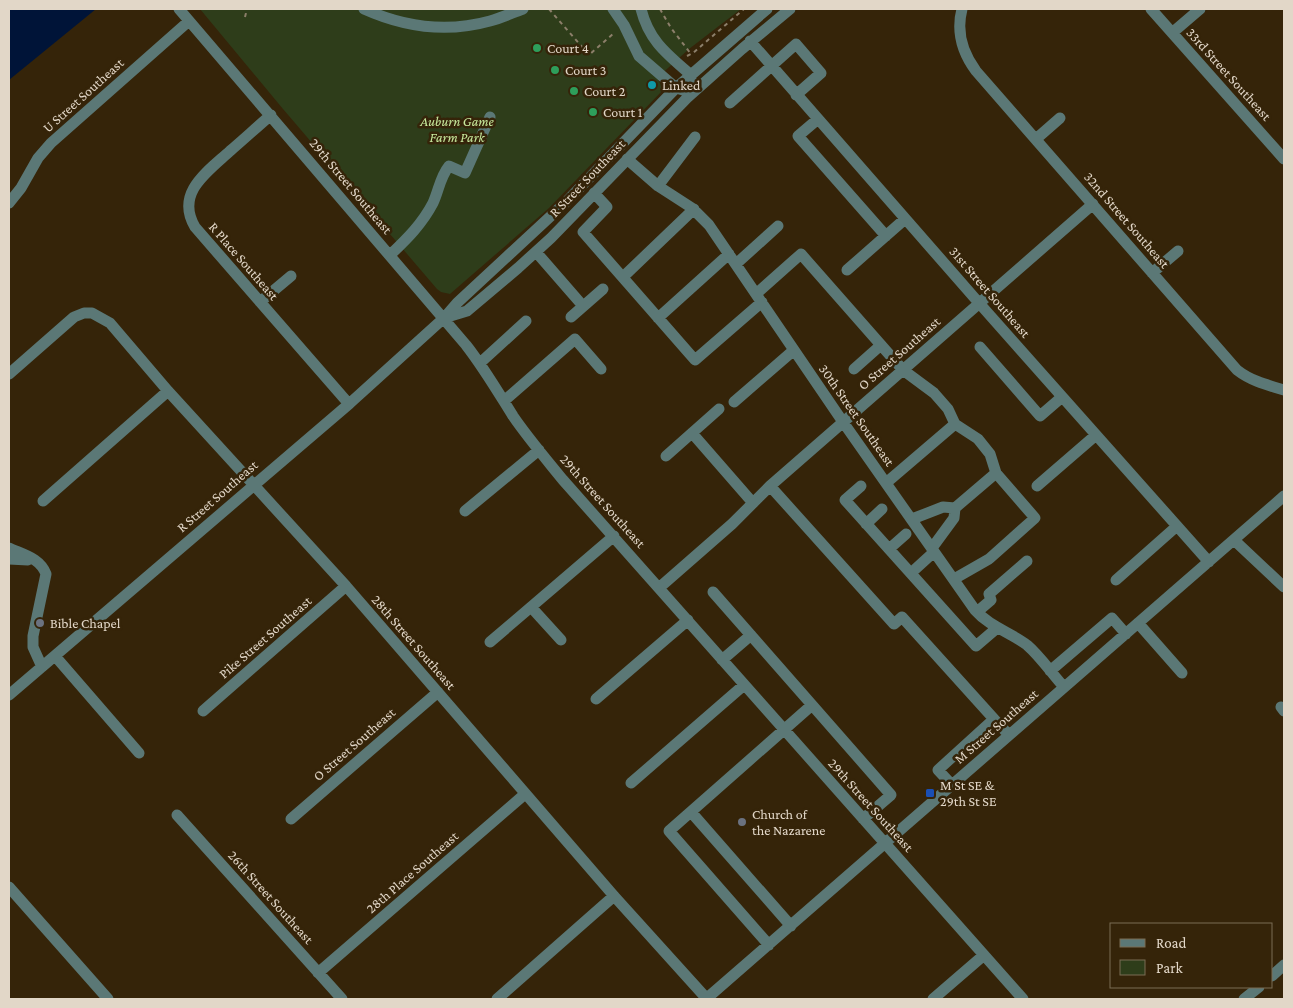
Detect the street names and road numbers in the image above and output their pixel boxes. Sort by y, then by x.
street label: 33rd Street Southeast [1183,24,1275,124]
street label: U Street Southeast [39,54,127,135]
street label: 29th Street Southeast [306,135,396,237]
street label: R Street Southeast [546,136,628,220]
street label: 32nd Street Southeast [1081,169,1173,272]
street label: R Place Southeast [206,219,282,303]
street label: 31st Street Southeast [946,243,1034,341]
street label: O Street Southeast [855,313,943,393]
street label: 30th Street Southeast [816,361,898,469]
street label: 29th Street Southeast [557,451,649,551]
street label: R Street Southeast [173,456,261,535]
street label: 28th Street Southeast [369,591,460,693]
street label: Pike Street Southeast [215,592,315,682]
street label: M Street Southeast [951,685,1041,767]
street label: O Street Southeast [310,704,398,784]
street label: 29th Street Southeast [825,755,917,855]
street label: 28th Place Southeast [363,828,461,916]
street label: 26th Street Southeast [225,847,317,947]

